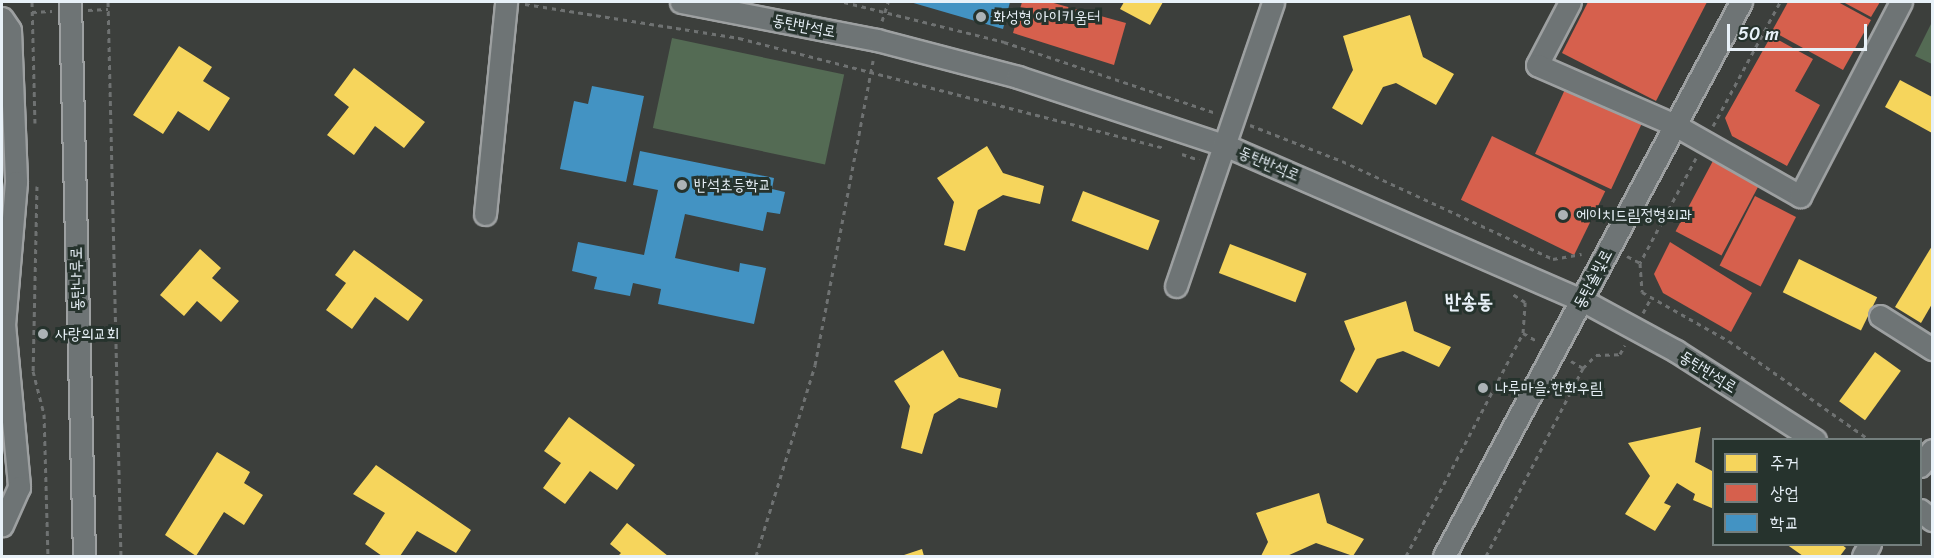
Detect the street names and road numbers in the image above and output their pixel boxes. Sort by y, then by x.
street label: 동탄반석로 [771,10,837,42]
street label: 동탄반석로 [1236,143,1302,185]
street label: 동탄솔빛로 [1569,246,1617,312]
street label: 동탄나루로 [67,247,87,311]
street label: 동탄반석로 [1676,347,1740,397]

